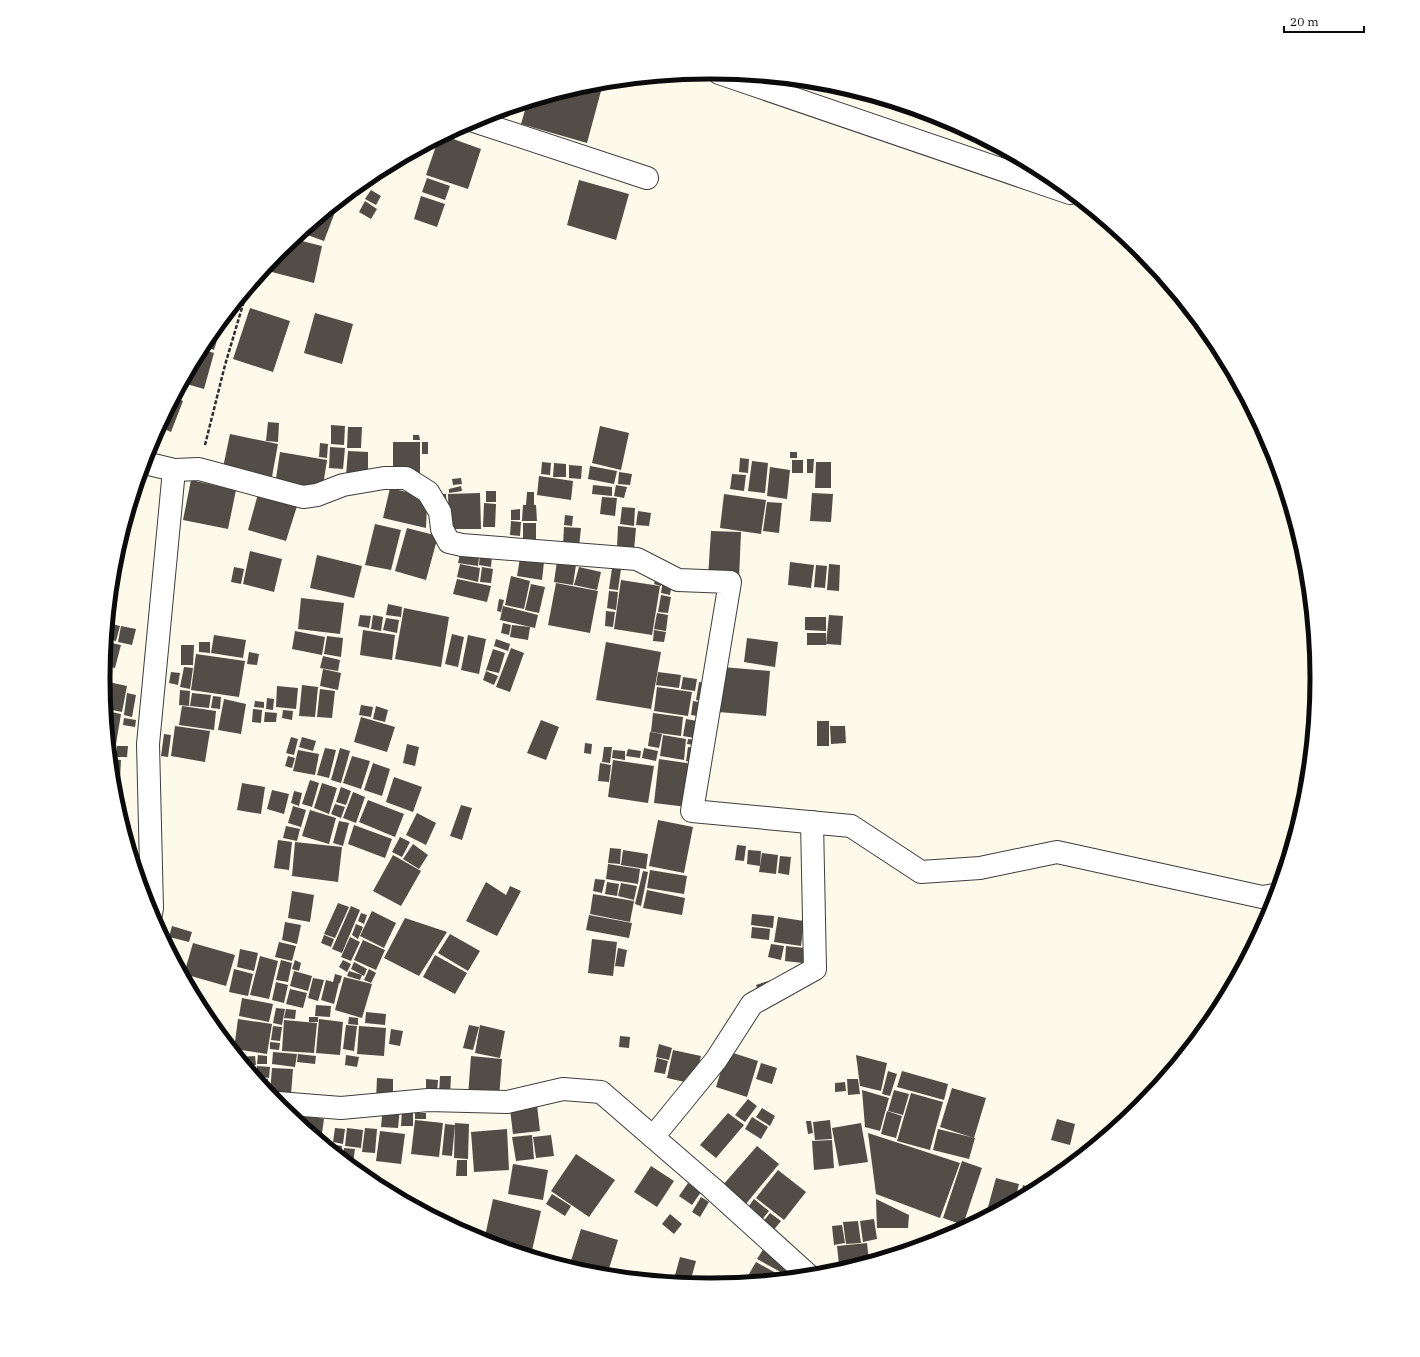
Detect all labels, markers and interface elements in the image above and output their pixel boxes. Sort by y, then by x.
scale bar [1284,8,1364,34]
text: 20 m [1290,14,1319,29]

